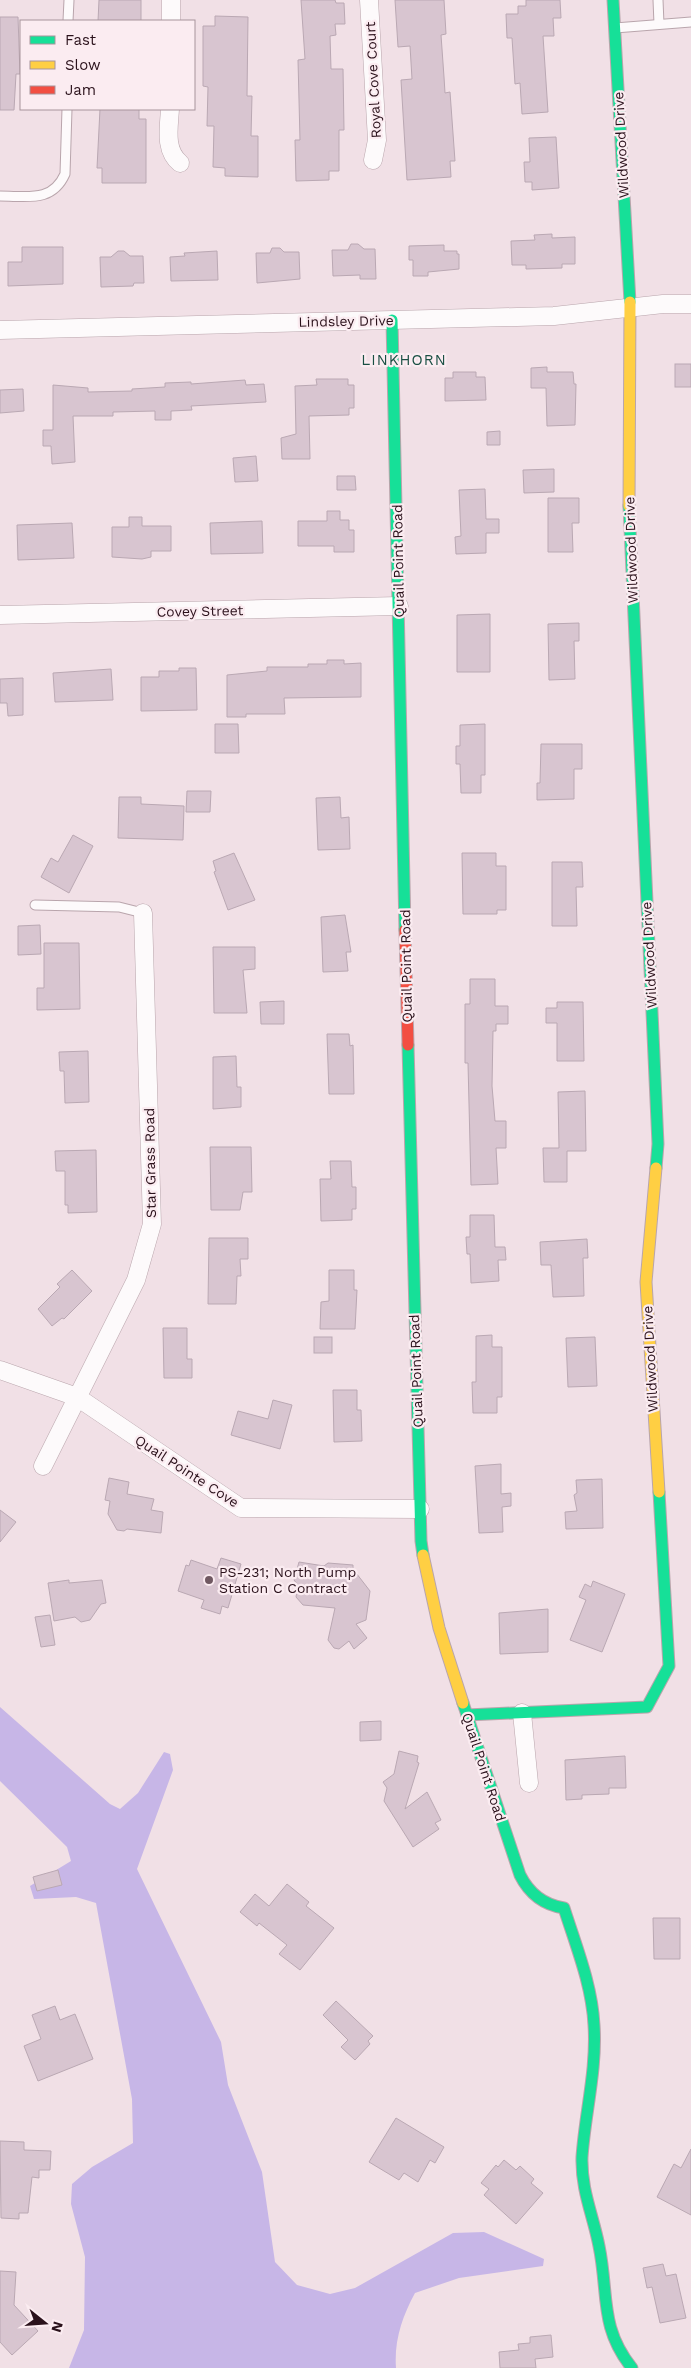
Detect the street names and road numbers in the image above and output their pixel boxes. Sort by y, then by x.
street label: Royal Cove Court [362,21,384,139]
street label: Wildwood Drive [610,91,632,199]
street label: Lindsley Drive [298,312,394,330]
street label: Wildwood Drive [621,496,641,604]
street label: Quail Point Road [389,504,407,618]
street label: Covey Street [156,602,244,620]
street label: Wildwood Drive [638,901,660,1009]
street label: Quail Point Road [397,909,415,1023]
street label: Star Grass Road [141,1108,159,1218]
street label: Wildwood Drive [639,1305,661,1413]
street label: Quail Point Road [406,1314,426,1428]
street label: Quail Pointe Cove [132,1431,242,1511]
street label: Quail Point Road [459,1711,509,1823]

